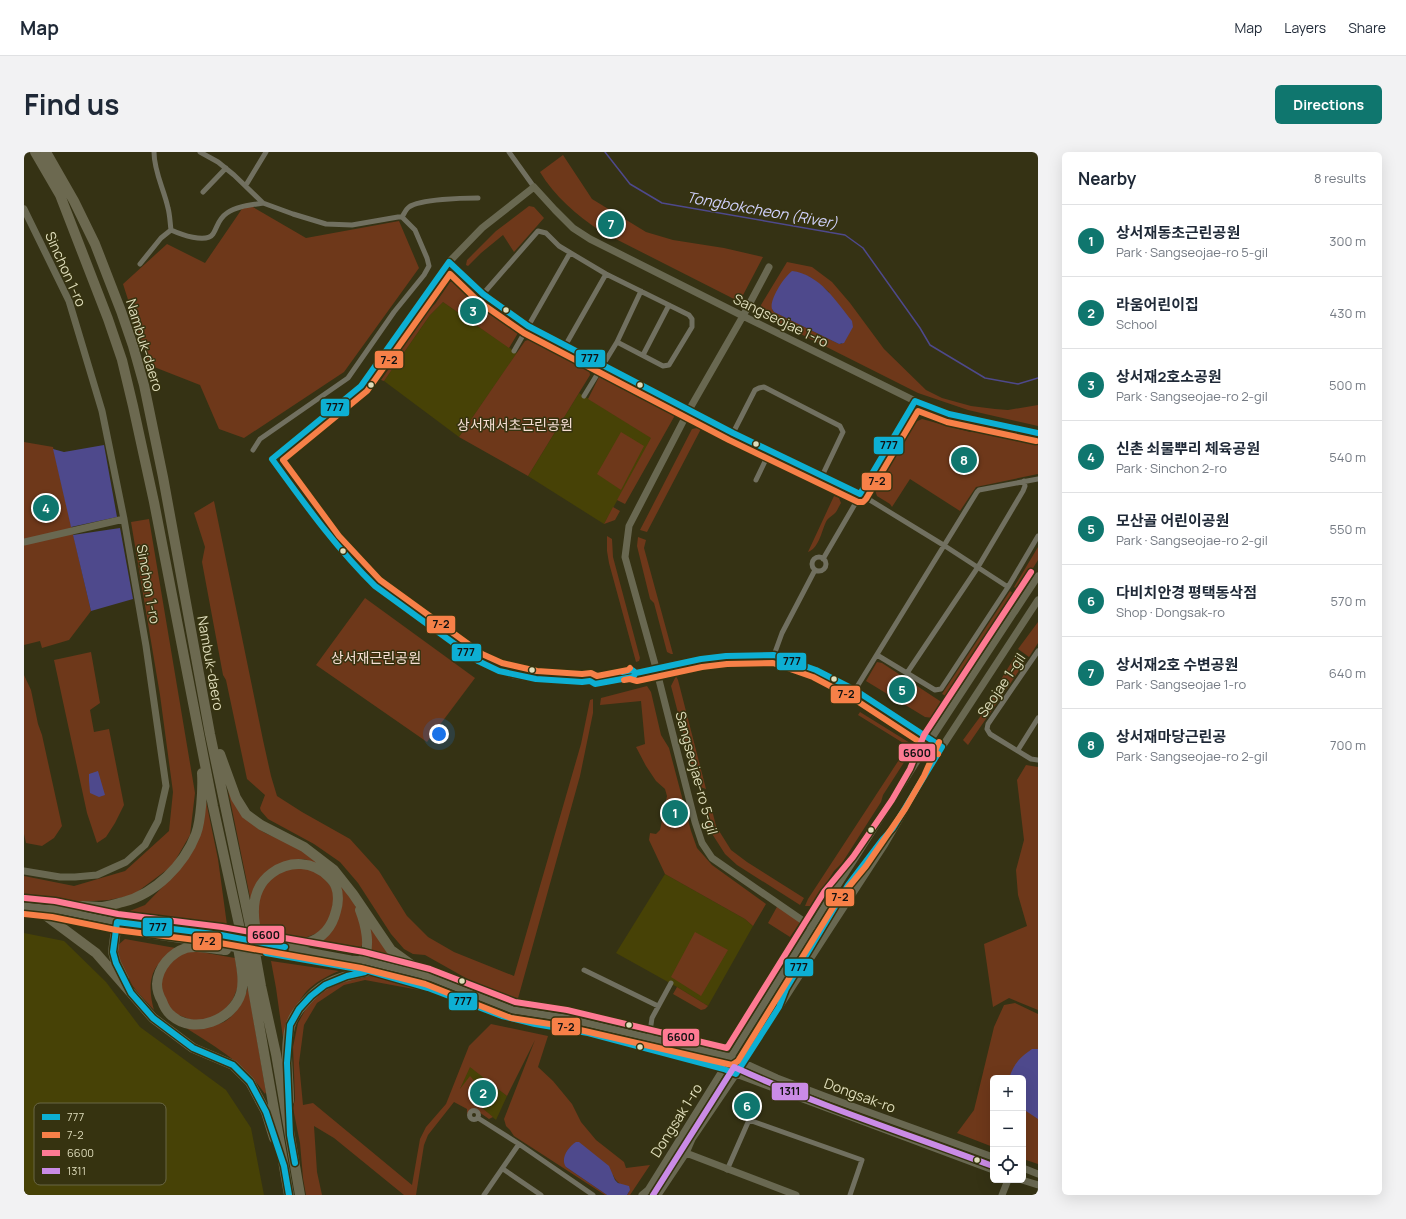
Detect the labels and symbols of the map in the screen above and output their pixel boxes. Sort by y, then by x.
water label: Tongbokcheon (River) [685,186,839,234]
pin: 7 [598,209,624,239]
street label: Sinchon 1-ro [41,229,91,309]
street label: Sangseojae 1-ro [730,289,832,351]
street label: Nambuk-daero [122,296,168,394]
pin: 3 [460,296,486,326]
unlabelled marker [501,305,511,315]
line badge: 777 [575,349,606,368]
line badge: 7-2 [374,350,404,369]
text: 777 [581,350,599,365]
text: 7-2 [380,352,398,367]
unlabelled marker [366,380,376,390]
unlabelled marker [635,380,645,390]
line badge: 777 [320,398,350,417]
text: 777 [326,399,344,414]
park label: 상서재서초근린공원 [457,415,573,434]
line badge: 777 [873,436,904,455]
text: 777 [880,437,898,452]
unlabelled marker [751,439,761,449]
pin: 8 [951,445,977,475]
line badge: 7-2 [861,472,892,491]
text: 7-2 [868,473,886,488]
pin: 4 [33,493,59,523]
street label: Sinchon 1-ro [133,543,165,625]
unlabelled marker [338,546,348,556]
street label: Nambuk-daero [193,614,229,712]
line badge: 7-2 [426,615,456,634]
text: 7-2 [432,616,450,631]
line badge: 777 [451,643,482,662]
text: 777 [457,644,475,659]
park label: 상서재근린공원 [331,648,421,667]
street label: Seojae 1-gil [973,649,1029,721]
line badge: 777 [776,652,807,671]
text: 777 [783,653,801,668]
unlabelled marker [527,665,537,675]
unlabelled marker [829,674,839,684]
pin: 5 [889,675,915,705]
line badge: 7-2 [830,685,861,704]
text: 7-2 [837,686,855,701]
street label: Sangseojae-ro 5-gil [671,709,723,837]
your location [429,724,449,744]
line badge: 6600 [898,743,936,762]
text: 6600 [903,745,931,760]
pin: 1 [662,798,688,828]
unlabelled marker [866,825,876,835]
line badge: 7-2 [825,888,855,907]
text: 7-2 [831,889,849,904]
line badge: 777 [142,917,173,937]
text: 777 [149,919,167,934]
line badge: 6600 [247,925,285,944]
text: 6600 [252,927,280,942]
line badge: 7-2 [192,932,222,951]
text: 7-2 [198,933,216,948]
line badge: 777 [784,958,814,977]
text: 777 [790,959,808,974]
unlabelled marker [457,976,467,986]
line badge: 777 [448,992,478,1011]
text: 777 [454,993,472,1008]
line badge: 7-2 [551,1017,581,1036]
text: 7-2 [557,1019,575,1034]
unlabelled marker [624,1020,634,1030]
line badge: 6600 [662,1028,700,1047]
text: 6600 [667,1029,695,1044]
unlabelled marker [635,1042,645,1052]
street label: Dongsak-ro [822,1073,898,1117]
pin: 2 [470,1078,496,1108]
street label: Dongsak 1-ro [646,1079,706,1161]
line badge: 1311 [771,1082,809,1101]
text: 1311 [780,1083,800,1098]
pin: 6 [734,1091,760,1121]
legend [34,1103,166,1185]
text: 777 [67,1109,84,1124]
text: 7-2 [67,1127,83,1142]
text: 6600 [67,1145,94,1160]
unlabelled marker [972,1155,982,1165]
text: 1311 [67,1163,86,1178]

